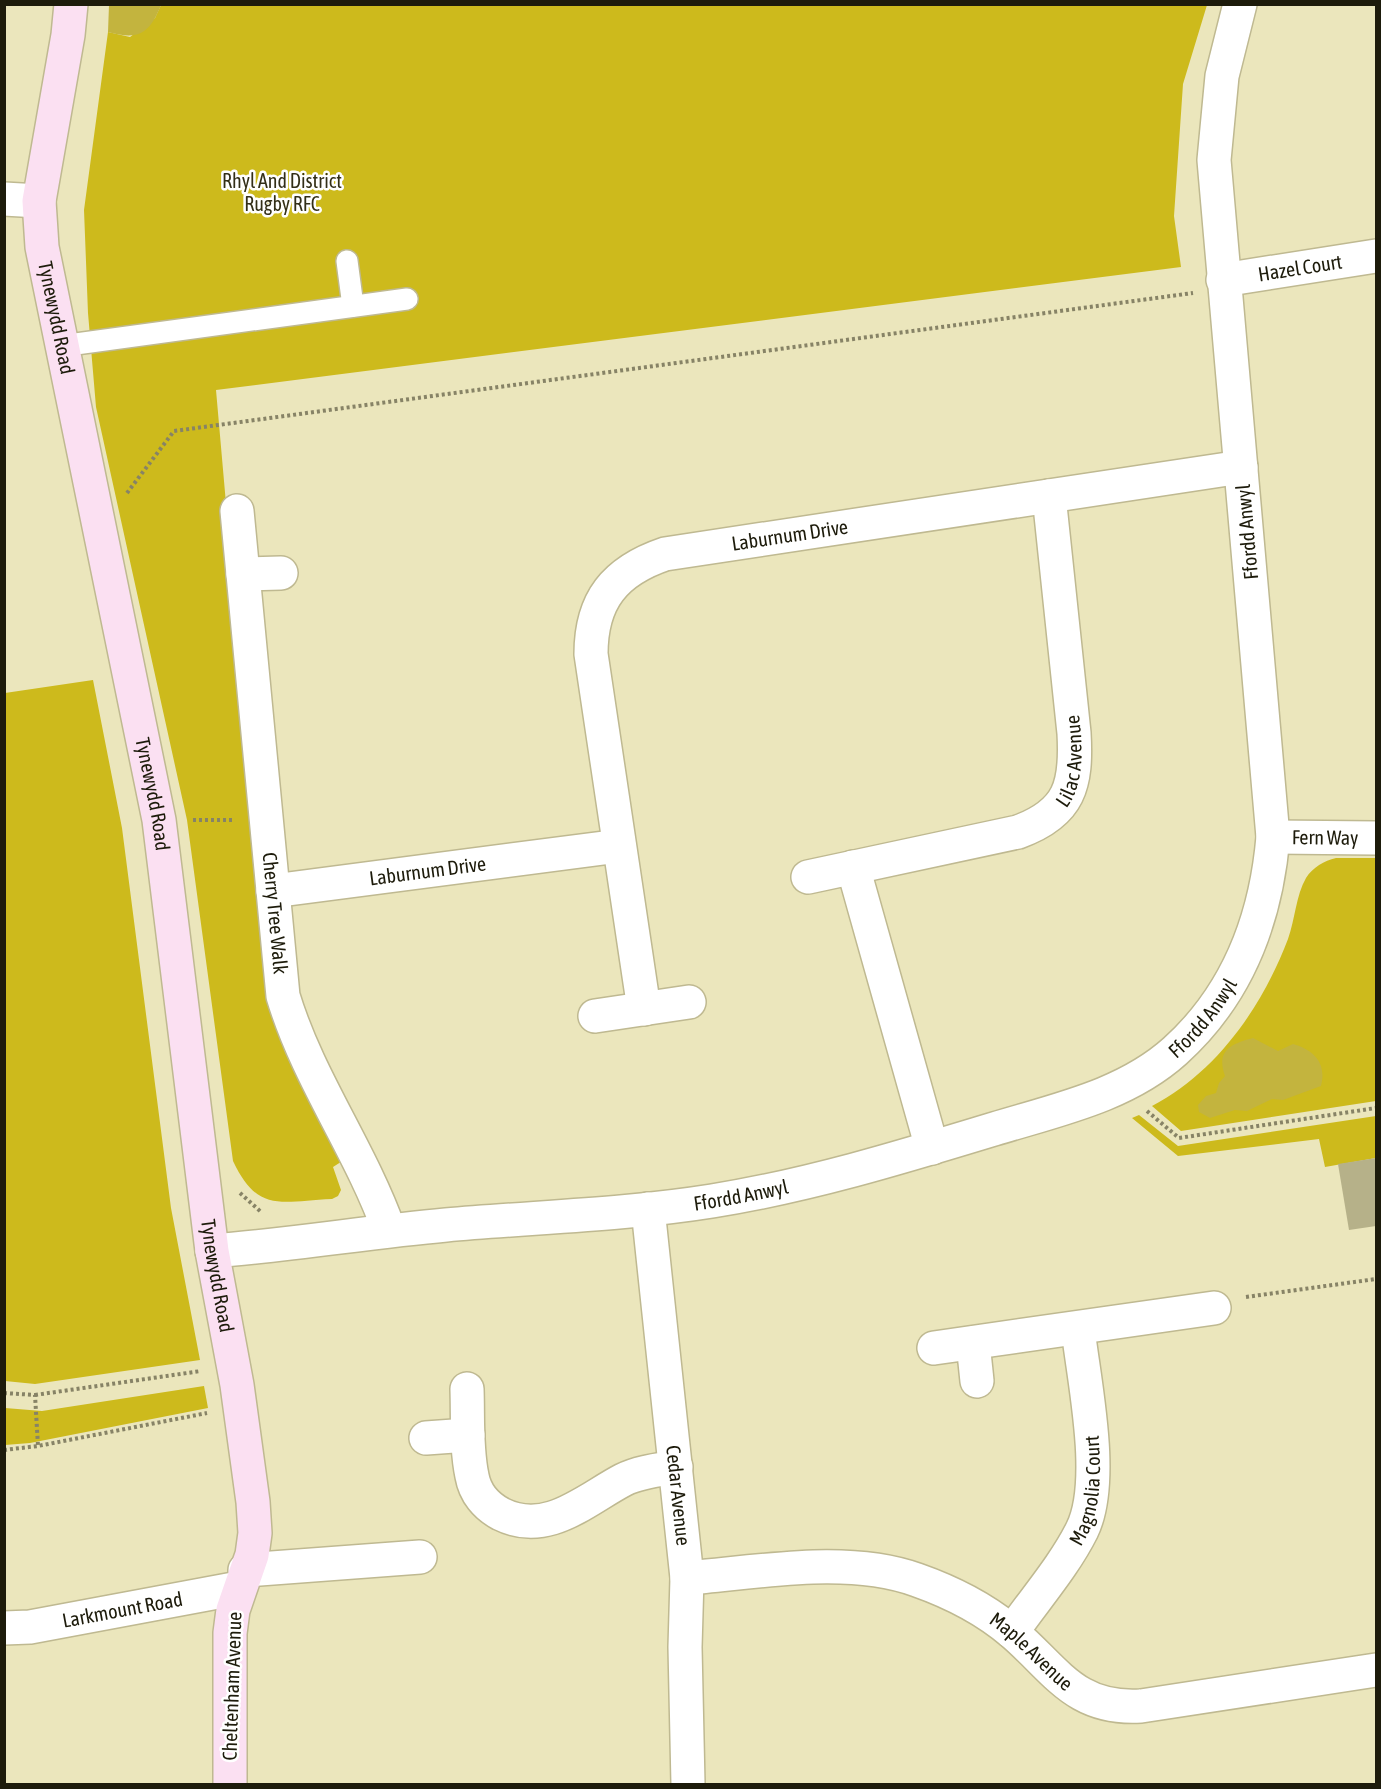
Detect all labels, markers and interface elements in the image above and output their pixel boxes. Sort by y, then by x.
park label: Rhyl And District Rugby RFC [222,169,342,215]
street label: Hazel Court [1256,249,1344,285]
street label: Tynewydd Road [34,259,80,376]
street label: Ffordd Anwyl [1231,483,1262,581]
street label: Laburnum Drive [730,515,849,555]
street label: Lilac Avenue [1051,714,1086,811]
street label: Tynewydd Road [131,735,175,852]
street label: Fern Way [1292,825,1358,849]
street label: Cherry Tree Walk [258,851,293,975]
street label: Laburnum Drive [368,851,487,889]
street label: Ffordd Anwyl [1164,974,1241,1062]
street label: Ffordd Anwyl [692,1174,791,1215]
street label: Tynewydd Road [197,1218,239,1334]
street label: Magnolia Court [1064,1434,1104,1549]
street label: Cedar Avenue [662,1444,696,1547]
street label: Larkmount Road [60,1587,184,1632]
street label: Maple Avenue [986,1607,1078,1695]
street label: Cheltenham Avenue [217,1611,246,1761]

